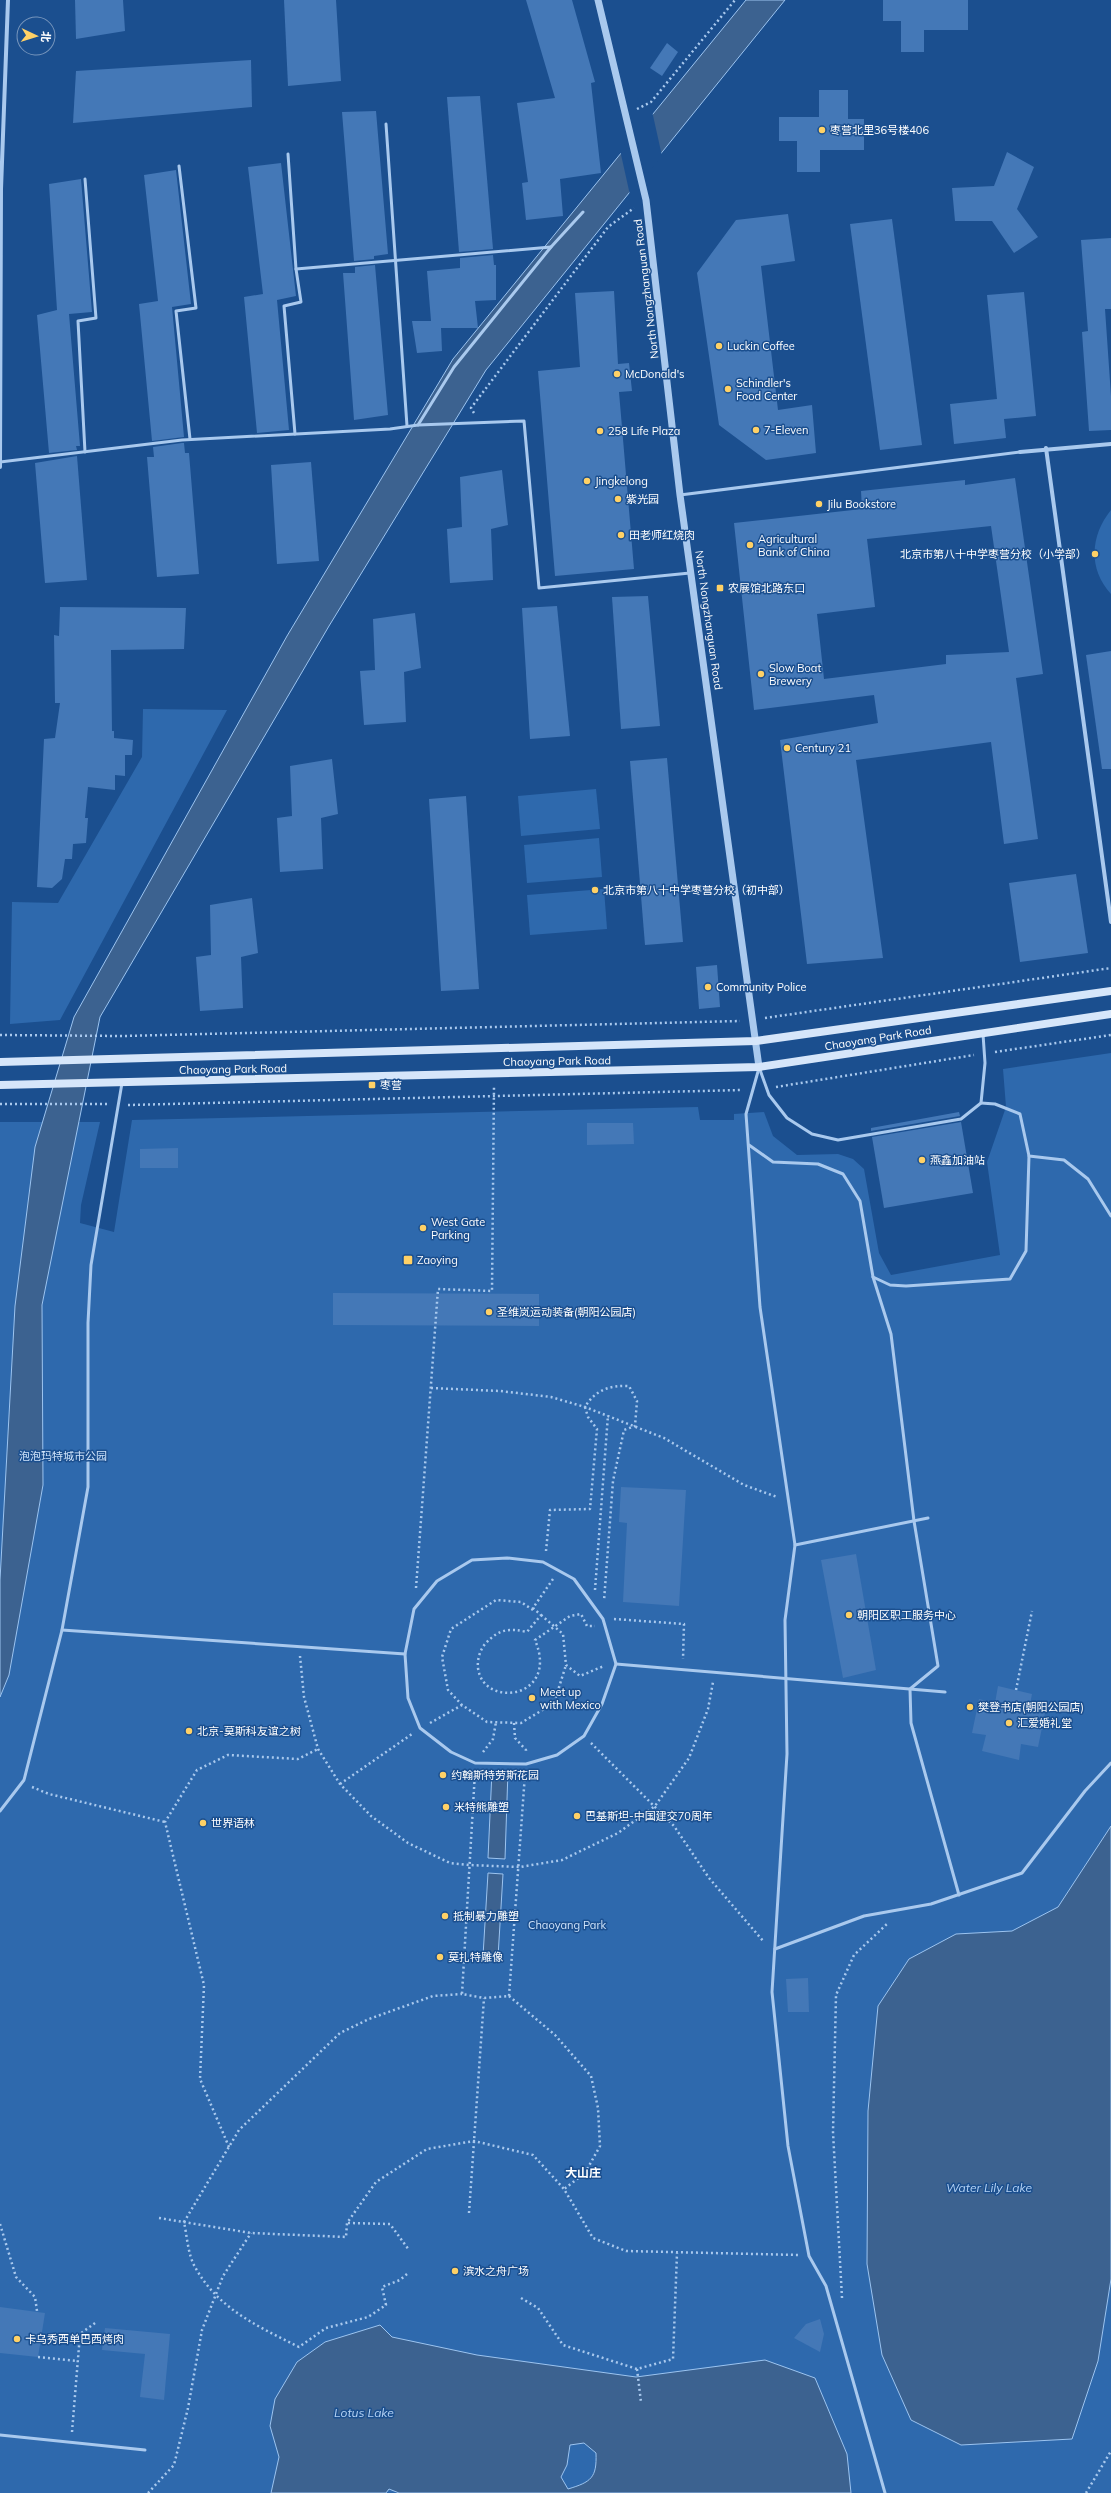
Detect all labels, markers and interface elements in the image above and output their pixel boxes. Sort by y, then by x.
north arrow [16,16,56,56]
text: 北 [39,31,53,43]
place label: 枣营北里36号楼406 [830,123,929,137]
marker: 枣营北里36号楼406 [817,125,827,135]
street label: North Nongzhanguan Road [630,218,662,360]
place label: Luckin Coffee [727,339,795,353]
marker: Luckin Coffee [714,341,724,351]
place label: McDonald's [625,367,685,381]
marker: McDonald's [612,369,622,379]
place label: Schindler's Food Center [736,376,797,403]
marker: Schindler's Food Center [723,384,733,394]
place label: 7-Eleven [764,423,809,437]
place label: 258 Life Plaza [608,424,680,438]
marker: 7-Eleven [751,425,761,435]
marker: 258 Life Plaza [595,426,605,436]
place label: Jingkelong [595,474,648,488]
marker: Jingkelong [582,476,592,486]
place label: 紫光园 [626,492,659,506]
marker: 紫光园 [613,494,623,504]
place label: Jilu Bookstore [827,497,896,511]
marker: Jilu Bookstore [814,499,824,509]
place label: 田老师红烧肉 [629,528,695,542]
marker: 田老师红烧肉 [616,530,626,540]
place label: Agricultural Bank of China [758,532,830,559]
marker: Agricultural Bank of China [745,540,755,550]
place label: 北京市第八十中学枣营分校（小学部） [900,547,1087,561]
street label: North Nongzhanguan Road [692,549,726,691]
marker: 北京市第八十中学枣营分校（小学部） [1090,549,1100,559]
place label: 农展馆北路东口 [728,581,805,595]
marker: 农展馆北路东口 [715,583,725,593]
place label: Slow Boat Brewery [769,661,821,688]
marker: Slow Boat Brewery [756,669,766,679]
place label: Century 21 [795,741,851,755]
marker: Century 21 [782,743,792,753]
place label: 北京市第八十中学枣营分校（初中部） [603,883,790,897]
marker: 北京市第八十中学枣营分校（初中部） [590,885,600,895]
place label: Community Police [716,980,807,994]
marker: Community Police [703,982,713,992]
street label: Chaoyang Park Road [824,1023,932,1053]
street label: Chaoyang Park Road [503,1053,611,1069]
street label: Chaoyang Park Road [179,1061,287,1077]
place label: 枣营 [380,1078,402,1092]
marker: 枣营 [367,1080,377,1090]
place label: 燕鑫加油站 [930,1153,985,1167]
marker: 燕鑫加油站 [917,1155,927,1165]
place label: West Gate Parking [431,1215,485,1242]
marker: West Gate Parking [418,1223,428,1233]
place label: Zaoying [417,1253,458,1267]
marker: Zaoying [402,1254,414,1266]
place label: 圣维岚运动装备(朝阳公园店) [497,1305,636,1319]
marker: 圣维岚运动装备(朝阳公园店) [484,1307,494,1317]
park label: 泡泡玛特城市公园 [19,1449,107,1463]
place label: 朝阳区职工服务中心 [857,1608,956,1622]
marker: 朝阳区职工服务中心 [844,1610,854,1620]
place label: Meet up with Mexico [540,1685,601,1712]
marker: Meet up with Mexico [527,1693,537,1703]
place label: 樊登书店(朝阳公园店) [978,1700,1084,1714]
marker: 樊登书店(朝阳公园店) [965,1702,975,1712]
place label: 汇爱婚礼堂 [1017,1716,1072,1730]
marker: 汇爱婚礼堂 [1004,1718,1014,1728]
place label: 北京-莫斯科友谊之树 [197,1724,301,1738]
marker: 北京-莫斯科友谊之树 [184,1726,194,1736]
place label: 约翰斯特劳斯花园 [451,1768,539,1782]
marker: 约翰斯特劳斯花园 [438,1770,448,1780]
place label: 米特熊雕塑 [454,1800,509,1814]
marker: 米特熊雕塑 [441,1802,451,1812]
place label: 巴基斯坦-中国建交70周年 [585,1809,713,1823]
marker: 巴基斯坦-中国建交70周年 [572,1811,582,1821]
place label: 世界语林 [211,1816,255,1830]
marker: 世界语林 [198,1818,208,1828]
place label: 抵制暴力雕塑 [453,1909,519,1923]
marker: 抵制暴力雕塑 [440,1911,450,1921]
park label: Chaoyang Park [528,1918,606,1932]
place label: 莫扎特雕像 [448,1950,503,1964]
marker: 莫扎特雕像 [435,1952,445,1962]
district label: 大山庄 [565,2165,601,2180]
water label: Water Lily Lake [946,2180,1032,2195]
place label: 滨水之舟广场 [463,2264,529,2278]
marker: 滨水之舟广场 [450,2266,460,2276]
place label: 卡乌秀西单巴西烤肉 [25,2332,124,2346]
marker: 卡乌秀西单巴西烤肉 [12,2334,22,2344]
water label: Lotus Lake [334,2405,394,2420]

